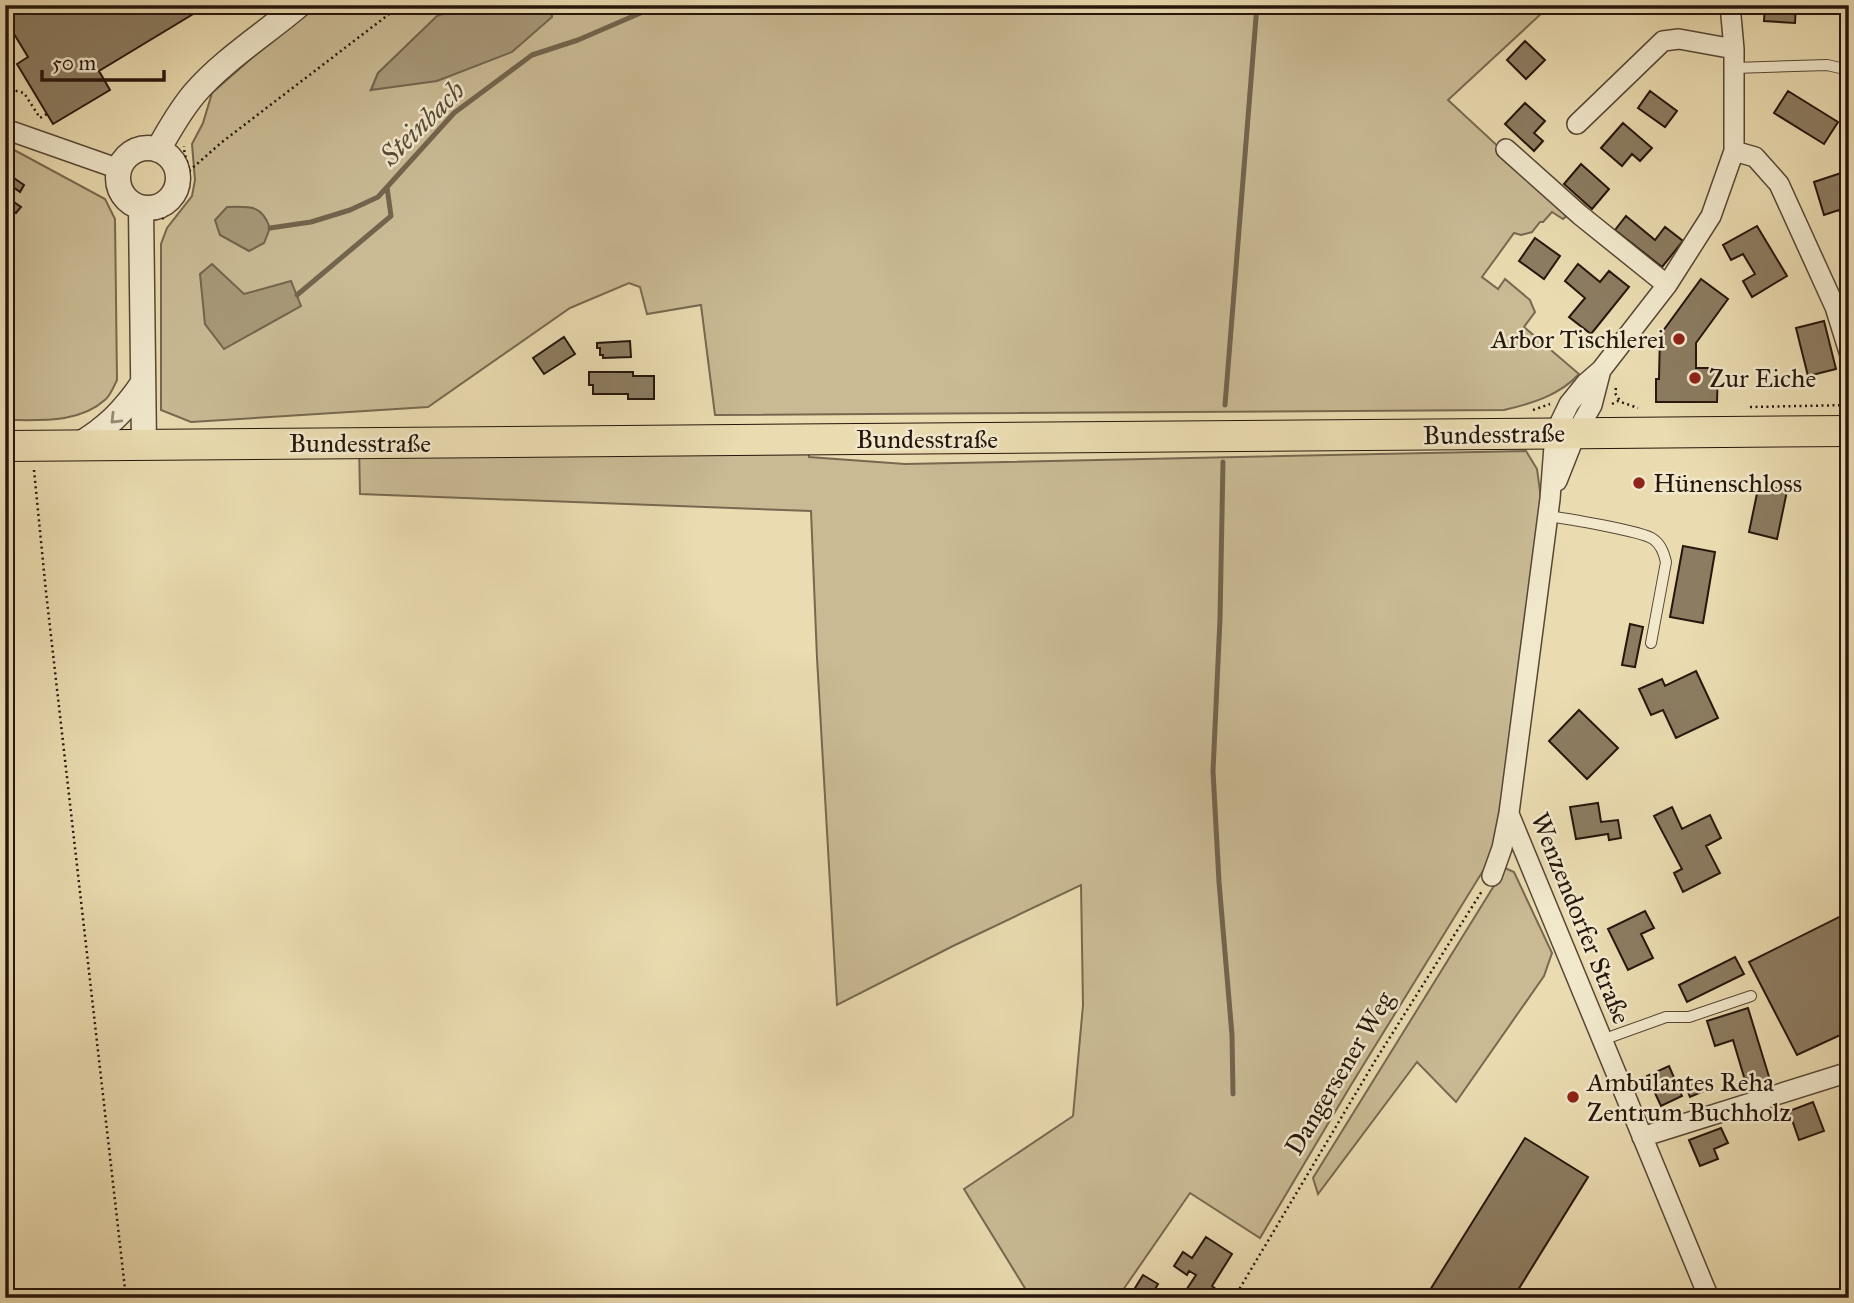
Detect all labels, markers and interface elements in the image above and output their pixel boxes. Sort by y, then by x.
scale bar [42,38,164,82]
text: 50 m [52,50,97,76]
water label: Steinbach [371,73,472,174]
place label: Arbor Tischlerei [1490,323,1665,355]
marker: Arbor Tischlerei [1671,331,1687,347]
place label: Zur Eiche [1709,362,1816,394]
marker: Zur Eiche [1687,370,1703,386]
one-way arrow [110,410,123,423]
street label: Bundesstraße [1423,417,1566,451]
street label: Bundesstraße [856,423,998,455]
street label: Bundesstraße [289,427,431,459]
place label: Hünenschloss [1653,467,1802,499]
marker: Hünenschloss [1631,475,1647,491]
street label: Wenzendorfer Straße [1524,808,1638,1029]
street label: Dangersener Weg [1278,985,1401,1161]
place label: Ambulantes Reha Zentrum Buchholz [1586,1066,1791,1128]
marker: Ambulantes Reha Zentrum Buchholz [1565,1089,1581,1105]

